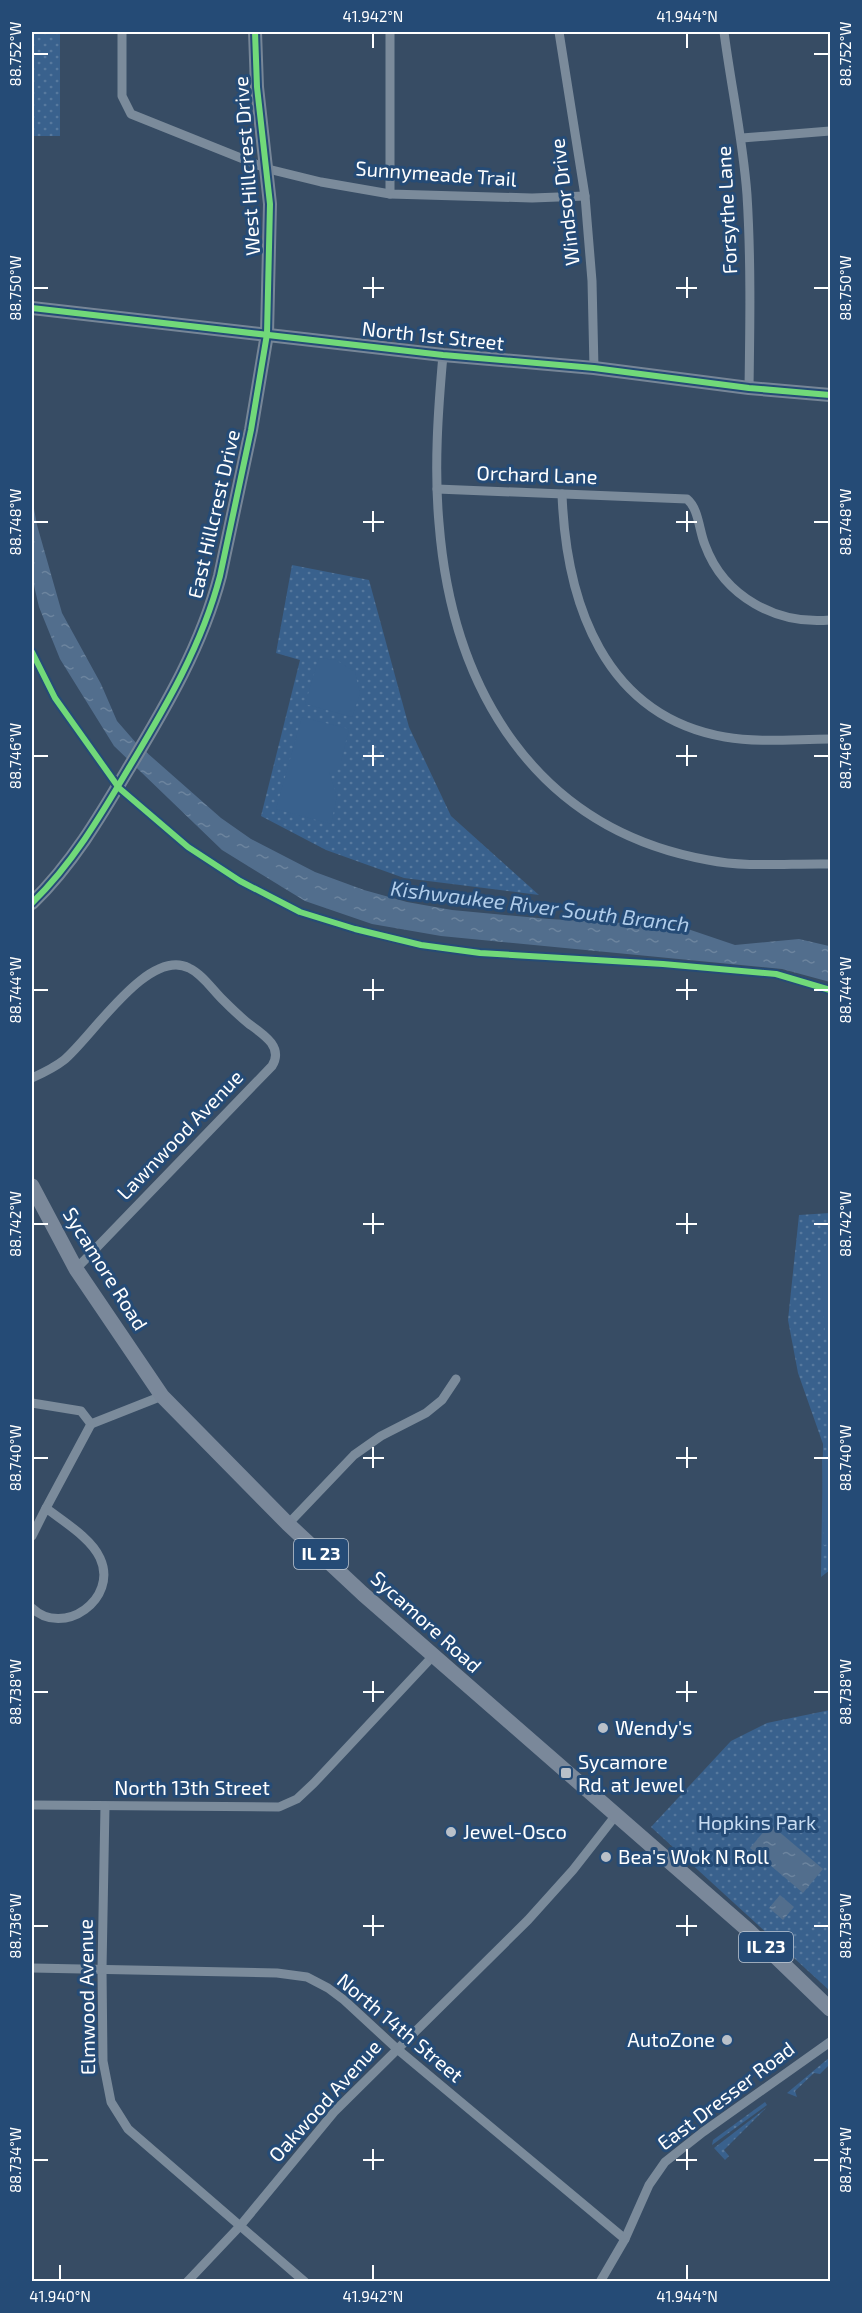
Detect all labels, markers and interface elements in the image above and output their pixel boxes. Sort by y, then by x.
text: 41.942°N [343,7,403,25]
text: 41.944°N [656,7,718,25]
text: 88.752°W [6,22,24,86]
text: 88.752°W [836,22,854,86]
street label: West Hillcrest Drive [228,76,264,257]
street label: Windsor Drive [544,137,584,267]
street label: Forsythe Lane [711,145,741,275]
street label: Sunnymeade Trail [355,155,518,191]
text: 88.750°W [6,255,24,321]
text: 88.750°W [836,255,854,321]
street label: North 1st Street [361,316,506,354]
street label: East Hillcrest Drive [182,427,244,601]
street label: Orchard Lane [476,460,598,488]
text: 88.748°W [6,489,24,555]
text: 88.748°W [836,489,854,555]
text: 88.746°W [6,723,24,789]
text: 88.746°W [836,723,854,789]
water label: Kishwaukee River South Branch [389,875,691,936]
text: 88.744°W [6,957,24,1023]
text: 88.744°W [836,957,854,1023]
street label: Lawnwood Avenue [111,1064,247,1204]
text: 88.742°W [6,1191,24,1257]
text: 88.742°W [836,1191,854,1257]
street label: Sycamore Road [59,1203,153,1334]
text: 88.740°W [6,1425,24,1491]
text: 88.740°W [836,1425,854,1491]
road number: IL 23 [294,1539,348,1569]
street label: Sycamore Road [367,1565,487,1677]
text: 88.738°W [6,1659,24,1725]
text: 88.738°W [836,1659,854,1725]
place label: Wendy's [615,1715,692,1739]
marker: Wendy's [596,1721,610,1735]
place label: Sycamore Rd. at Jewel [578,1749,684,1796]
marker: Sycamore Rd. at Jewel [559,1766,573,1780]
street label: North 13th Street [114,1775,270,1799]
park label: Hopkins Park [698,1810,816,1834]
place label: Jewel-Osco [463,1819,567,1843]
marker: Jewel-Osco [444,1825,458,1839]
place label: Bea's Wok N Roll [618,1844,769,1868]
marker: Bea's Wok N Roll [599,1850,613,1864]
text: 88.736°W [6,1893,24,1959]
text: 88.736°W [836,1893,854,1959]
street label: Elmwood Avenue [73,1919,99,2075]
road number: IL 23 [739,1932,793,1962]
street label: North 14th Street [333,1968,469,2087]
place label: AutoZone [627,2027,715,2051]
marker: AutoZone [720,2033,734,2047]
street label: Oakwood Avenue [263,2034,385,2166]
street label: East Dresser Road [652,2036,799,2155]
text: 88.734°W [6,2127,24,2193]
text: 88.734°W [836,2127,854,2193]
text: 41.940°N [29,2287,91,2305]
text: 41.942°N [343,2287,403,2305]
text: 41.944°N [656,2287,718,2305]

